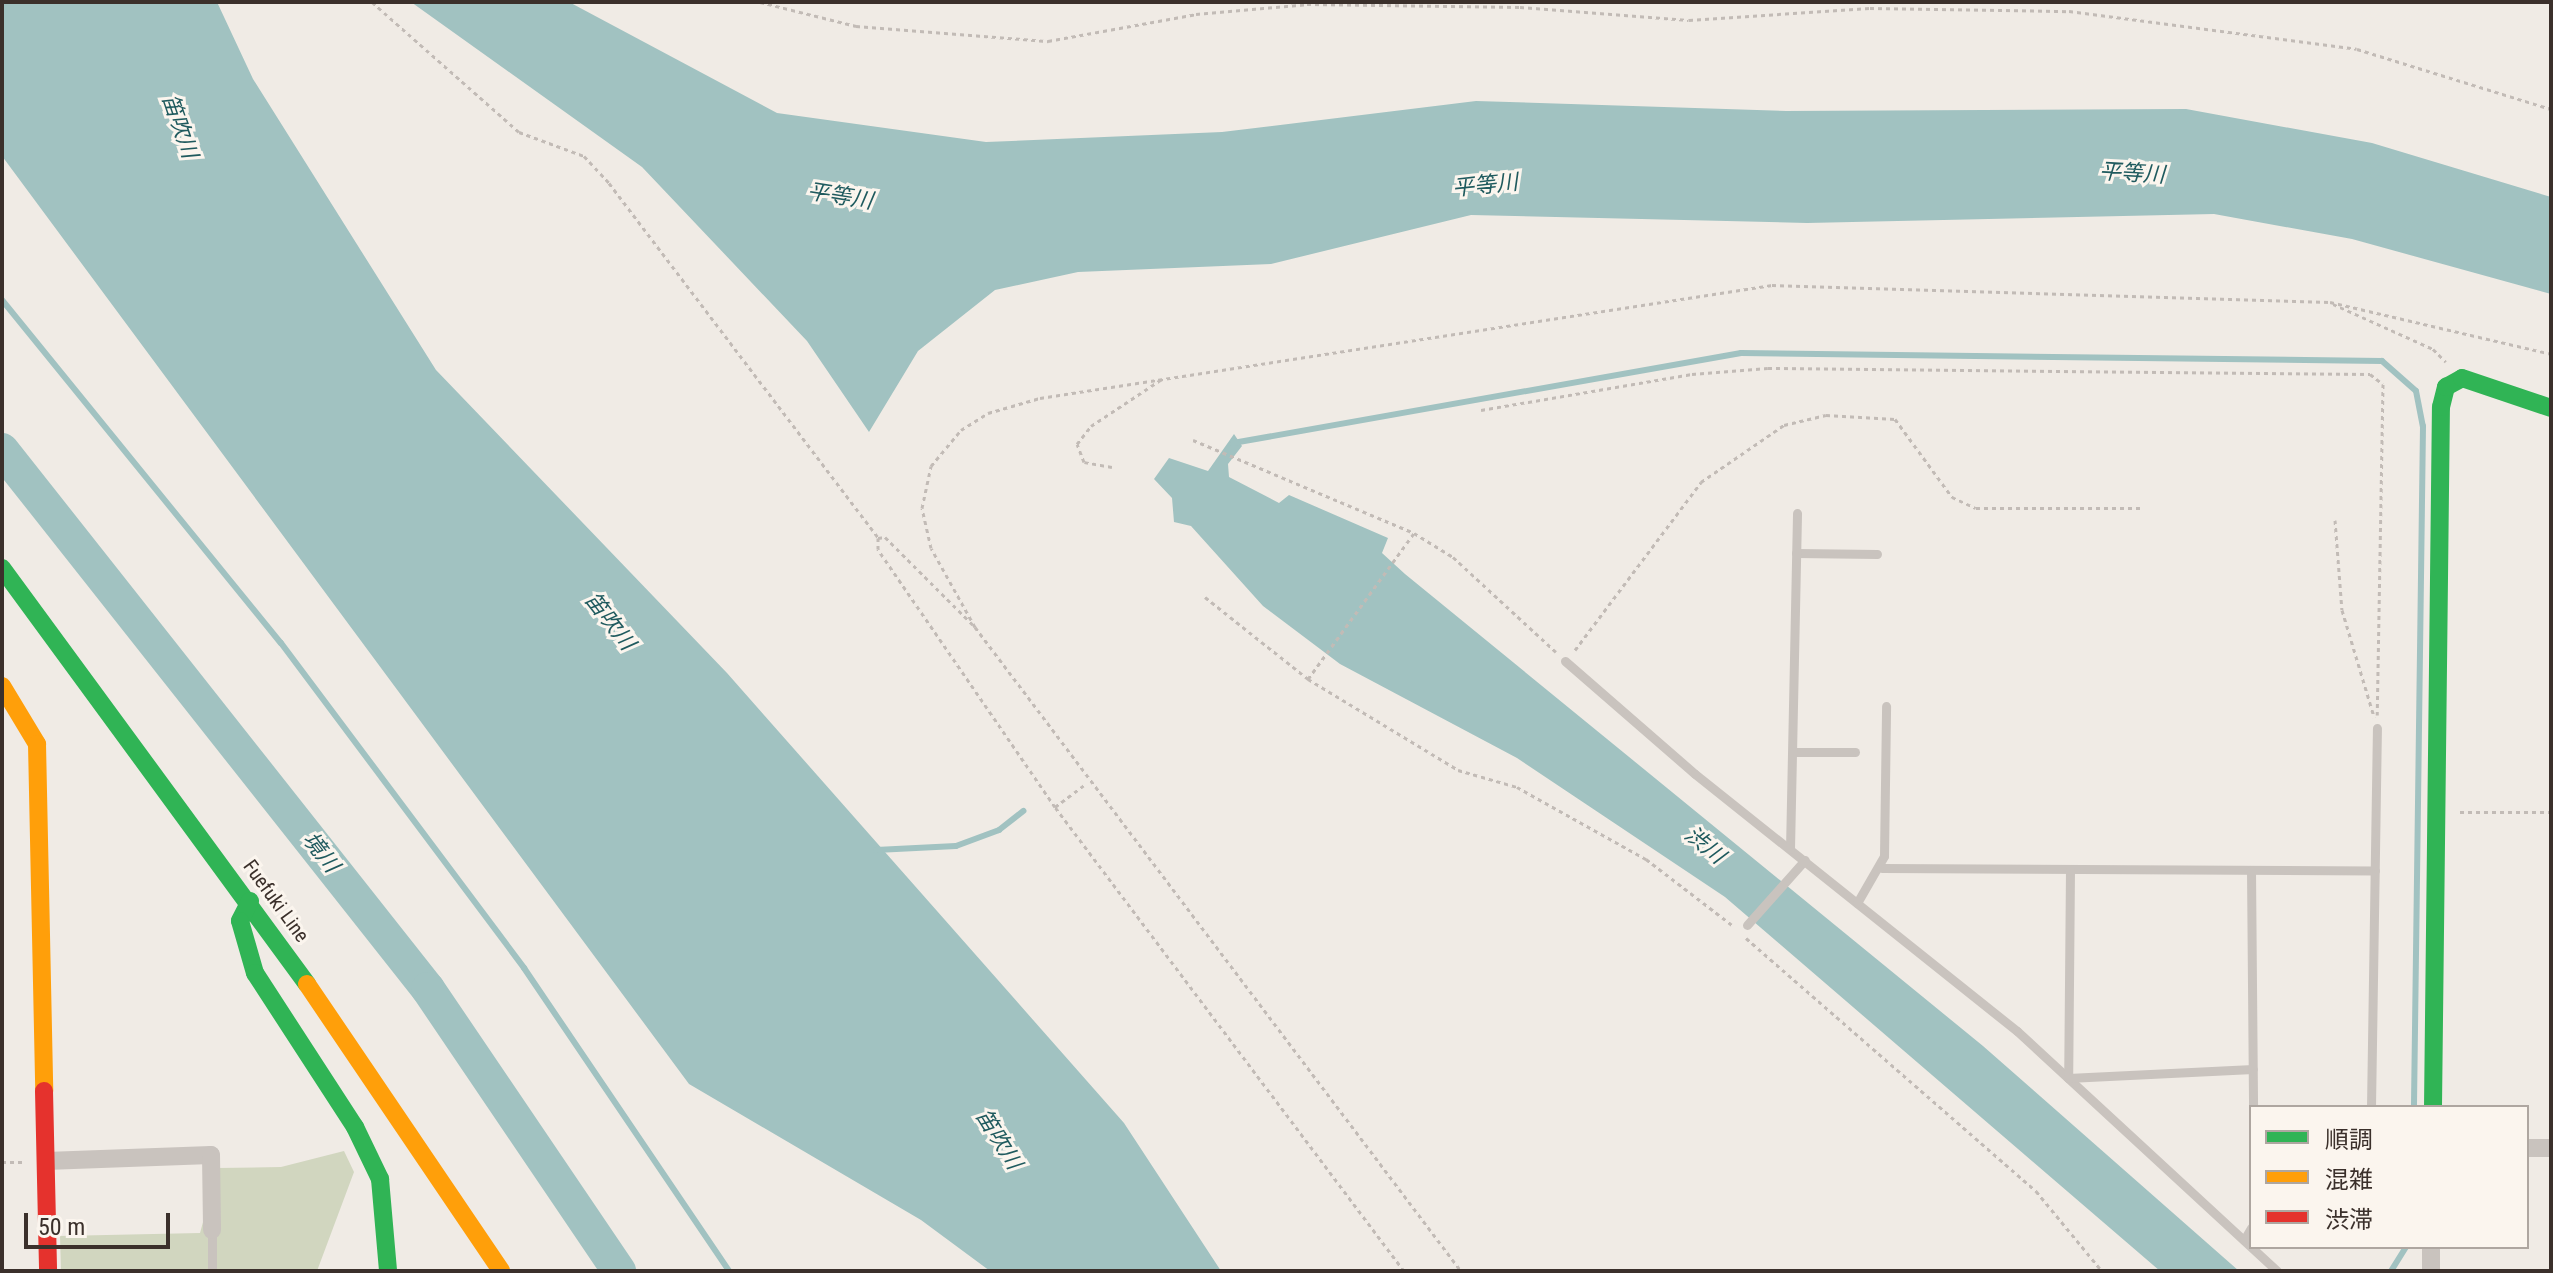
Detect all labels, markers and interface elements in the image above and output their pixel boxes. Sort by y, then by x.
water label: 笛吹川 [157,91,203,161]
water label: 平等川 [2098,158,2166,188]
water label: 平等川 [1451,168,1519,202]
water label: 平等川 [805,178,875,214]
water label: 笛吹川 [579,587,641,655]
water label: 渋川 [1680,821,1730,869]
water label: 境川 [297,827,345,877]
street label: Fuefuki Line [238,855,314,947]
water label: 笛吹川 [970,1104,1028,1174]
legend [2249,1105,2529,1249]
text: 順調 [2325,1126,2373,1154]
text: 混雑 [2325,1166,2373,1194]
scale bar [28,1197,174,1247]
text: 渋滞 [2325,1206,2373,1234]
text: 50 m [38,1213,85,1241]

